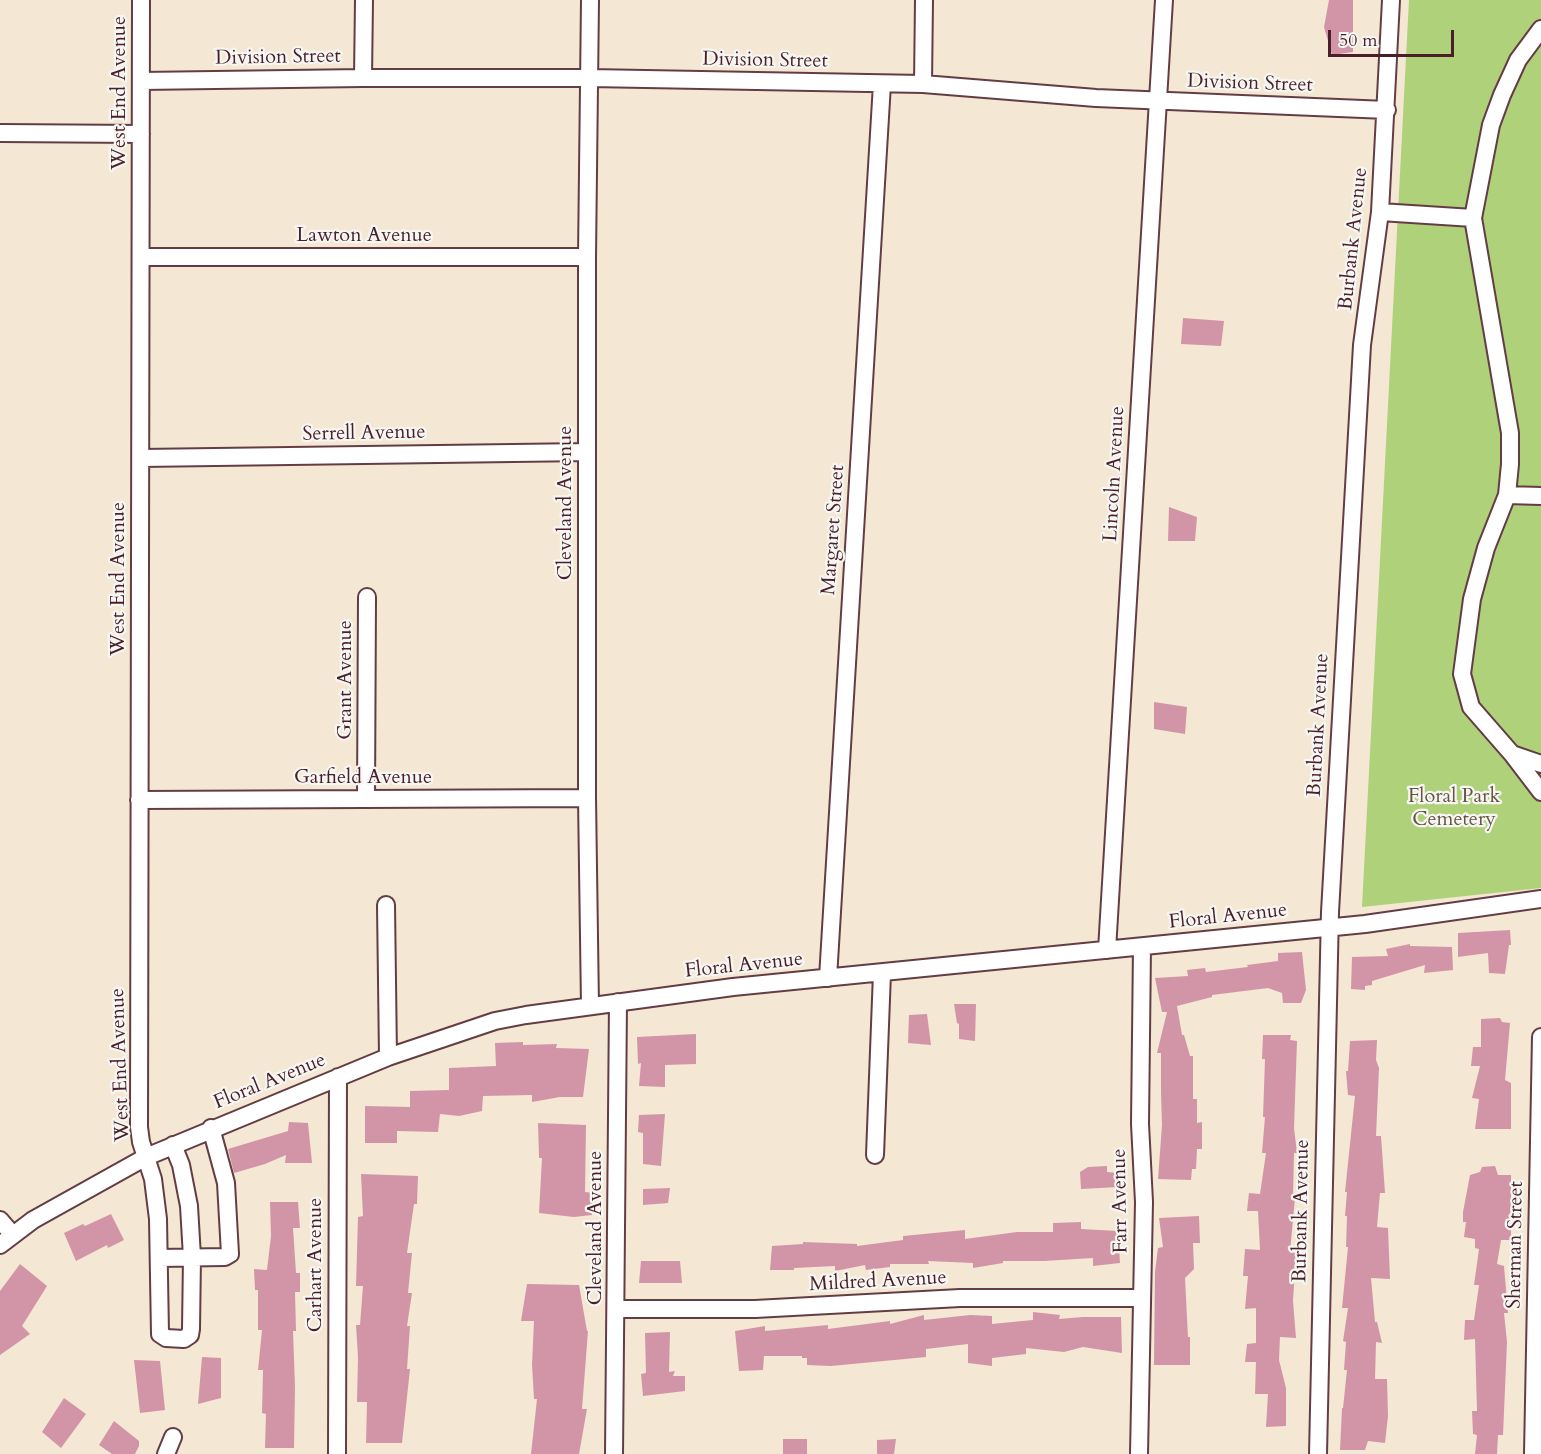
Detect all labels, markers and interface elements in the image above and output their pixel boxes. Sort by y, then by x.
street label: West End Avenue [108,16,132,170]
scale bar [1331,18,1457,56]
text: 50 m [1339,28,1378,53]
street label: Division Street [215,45,341,71]
street label: Division Street [702,48,828,74]
street label: Division Street [1187,70,1313,98]
street label: Burbank Avenue [1335,166,1373,312]
street label: Lawton Avenue [296,224,432,248]
street label: Lincoln Avenue [1099,406,1131,542]
street label: Serrell Avenue [302,421,426,447]
street label: Cleveland Avenue [554,426,578,580]
street label: Margaret Street [817,464,851,596]
street label: West End Avenue [107,502,131,656]
street label: Grant Avenue [334,620,358,740]
street label: Burbank Avenue [1303,653,1335,797]
street label: Garfield Avenue [294,766,432,790]
park label: Floral Park Cemetery [1408,785,1500,832]
street label: Floral Avenue [1168,899,1288,935]
street label: Floral Avenue [684,948,804,984]
street label: West End Avenue [106,988,136,1142]
street label: Floral Avenue [211,1049,329,1115]
street label: Burbank Avenue [1289,1139,1315,1283]
street label: Farr Avenue [1108,1148,1134,1254]
street label: Cleveland Avenue [584,1151,608,1305]
street label: Sherman Street [1503,1181,1529,1309]
street label: Carhart Avenue [304,1198,328,1332]
street label: Mildred Avenue [809,1266,947,1298]

